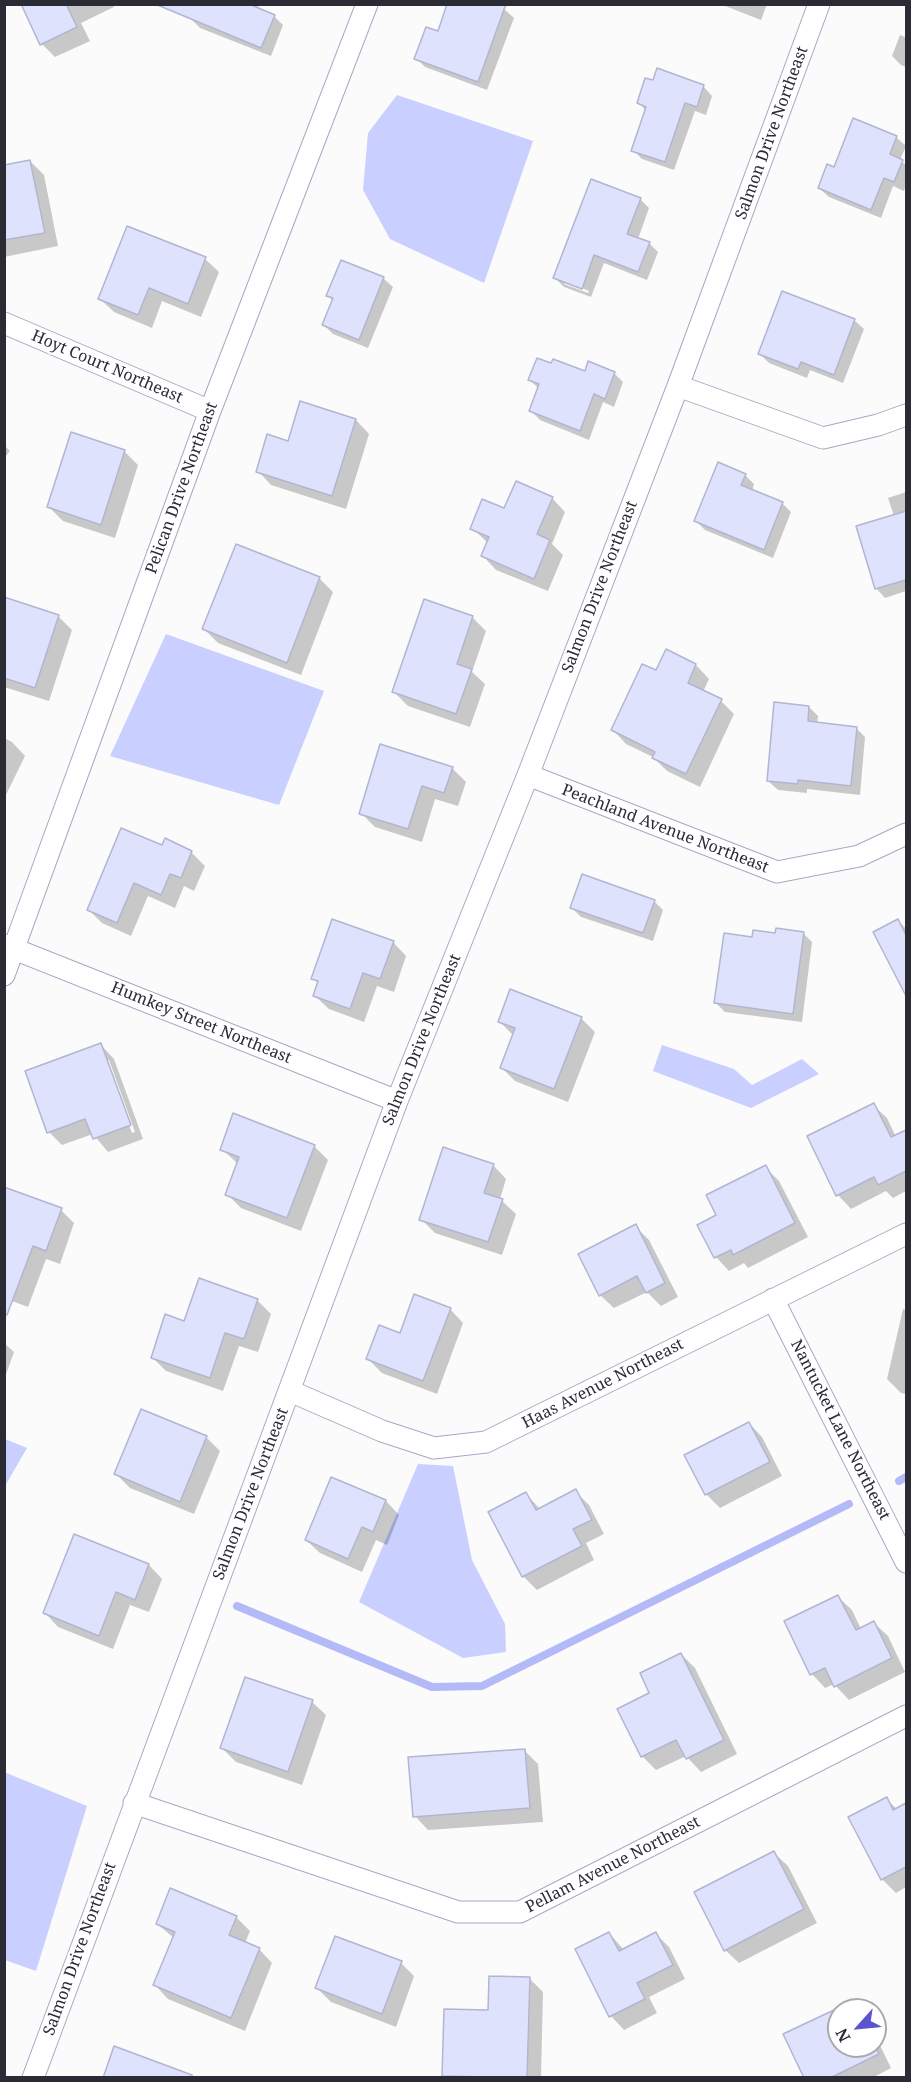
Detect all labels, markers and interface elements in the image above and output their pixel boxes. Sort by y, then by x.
street label: Salmon Drive Northeast [732,44,812,222]
street label: Hoyt Court Northeast [29,326,185,408]
street label: Pelican Drive Northeast [142,400,222,576]
street label: Salmon Drive Northeast [558,498,642,676]
street label: Peachland Avenue Northeast [559,781,771,877]
street label: Salmon Drive Northeast [379,952,465,1128]
street label: Humkey Street Northeast [108,978,294,1068]
street label: Haas Avenue Northeast [519,1335,687,1433]
street label: Nantucket Lane Northeast [786,1337,894,1523]
street label: Salmon Drive Northeast [209,1405,293,1583]
street label: Pellam Avenue Northeast [523,1813,703,1917]
street label: Salmon Drive Northeast [40,1860,120,2038]
north arrow [827,1998,887,2058]
text: N [830,2025,855,2046]

